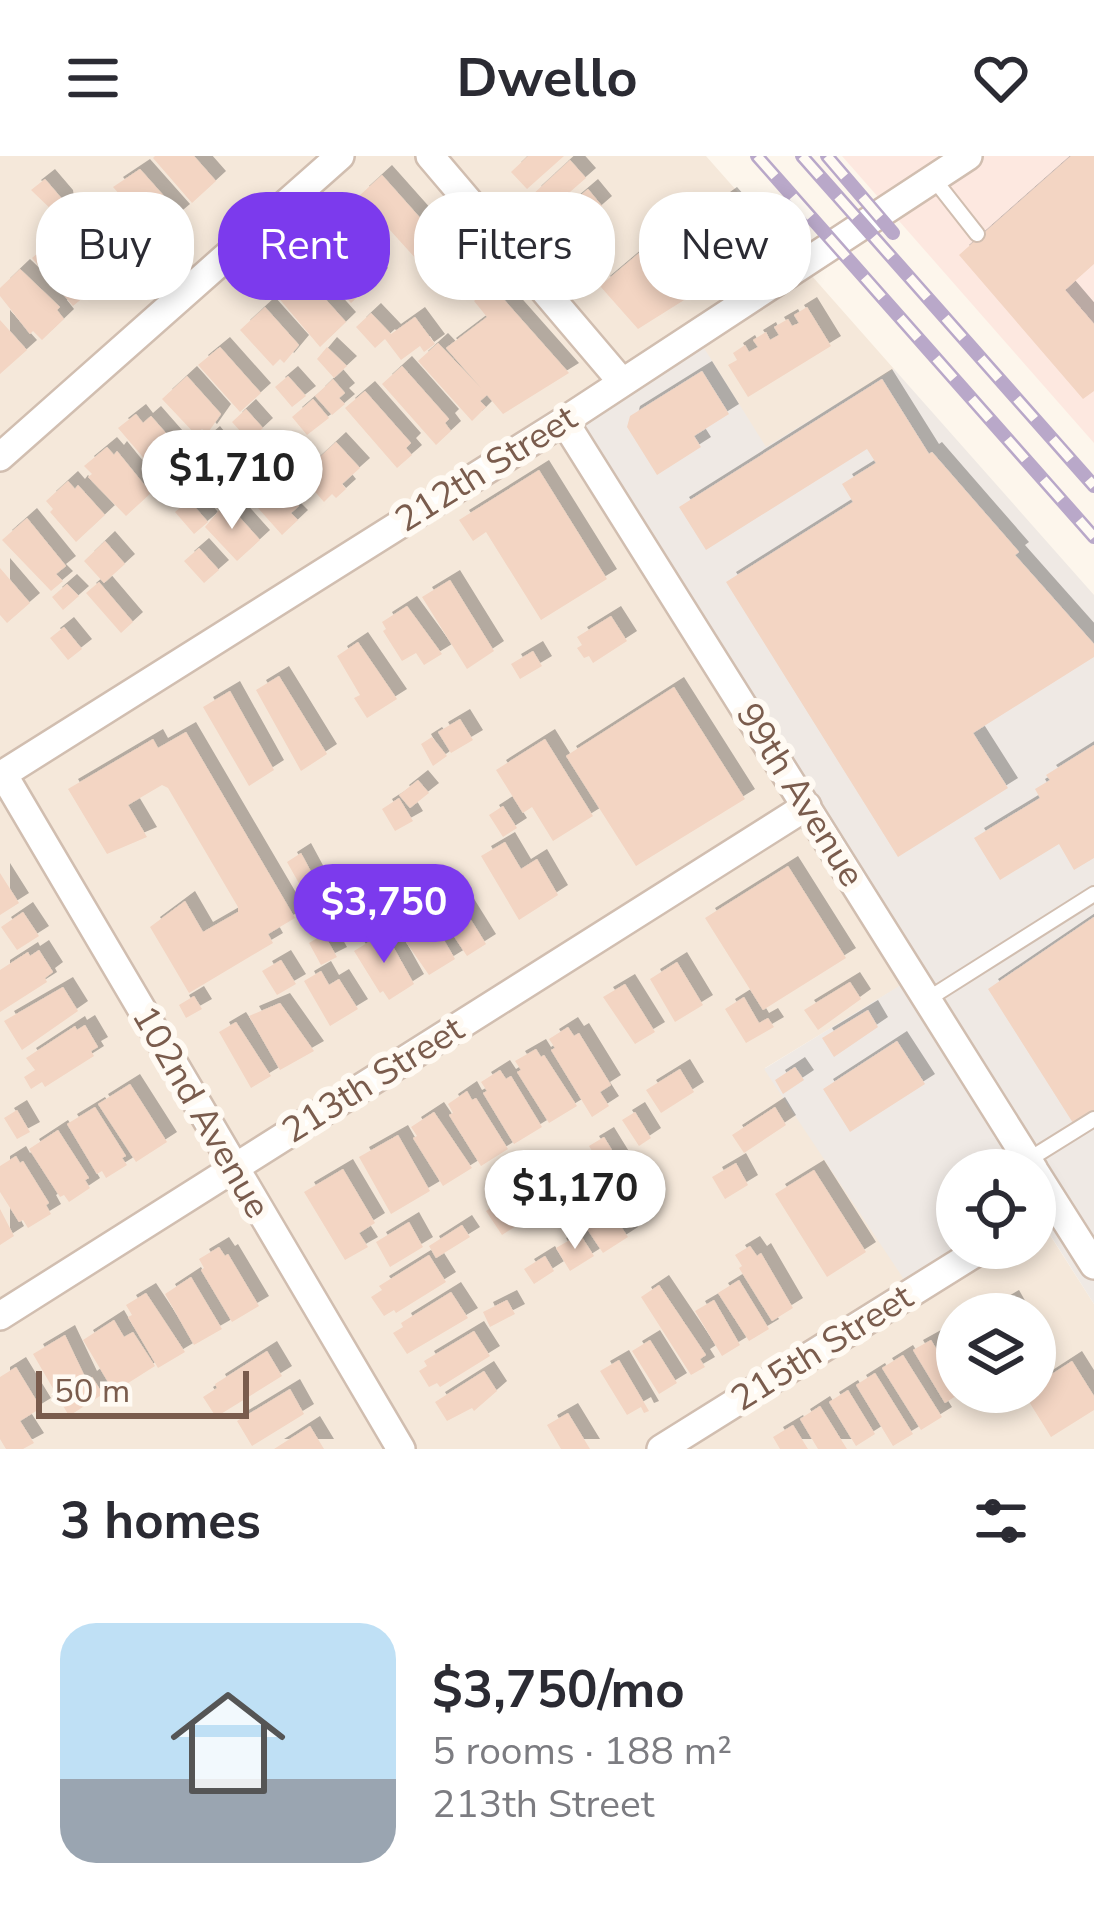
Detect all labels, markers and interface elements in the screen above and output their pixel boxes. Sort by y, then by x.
text: Dwello [456,41,638,115]
icon: menu [60,45,126,111]
icon: heart [968,45,1034,111]
chip: Buy [36,192,194,300]
chip: Rent [218,192,390,300]
chip: Filters [414,192,615,300]
chip: New [639,192,811,300]
street label: 212th Street [386,394,586,544]
pin: $1,710 [134,430,330,532]
text: $1,710 [169,442,295,495]
street label: 99th Avenue [724,694,876,896]
pin: $3,750 [286,864,482,966]
text: $3,750 [321,876,447,929]
street label: 102nd Avenue [120,997,282,1227]
street label: 213th Street [273,1005,473,1155]
map controls [936,1149,1056,1413]
button: locate [936,1149,1056,1269]
pin: $1,170 [477,1150,673,1252]
text: $1,170 [512,1162,638,1215]
street label: 215th Street [722,1273,922,1423]
button: layers [936,1293,1056,1413]
scale bar [36,1365,249,1418]
text: 50 m [54,1369,130,1414]
text: 3 homes [60,1486,261,1556]
icon: filters [968,1488,1034,1554]
text: $3,750/mo [432,1655,685,1725]
icon: home [156,1671,300,1815]
text: 5 rooms · 188 m² [432,1725,732,1778]
text: 213th Street [432,1778,654,1831]

